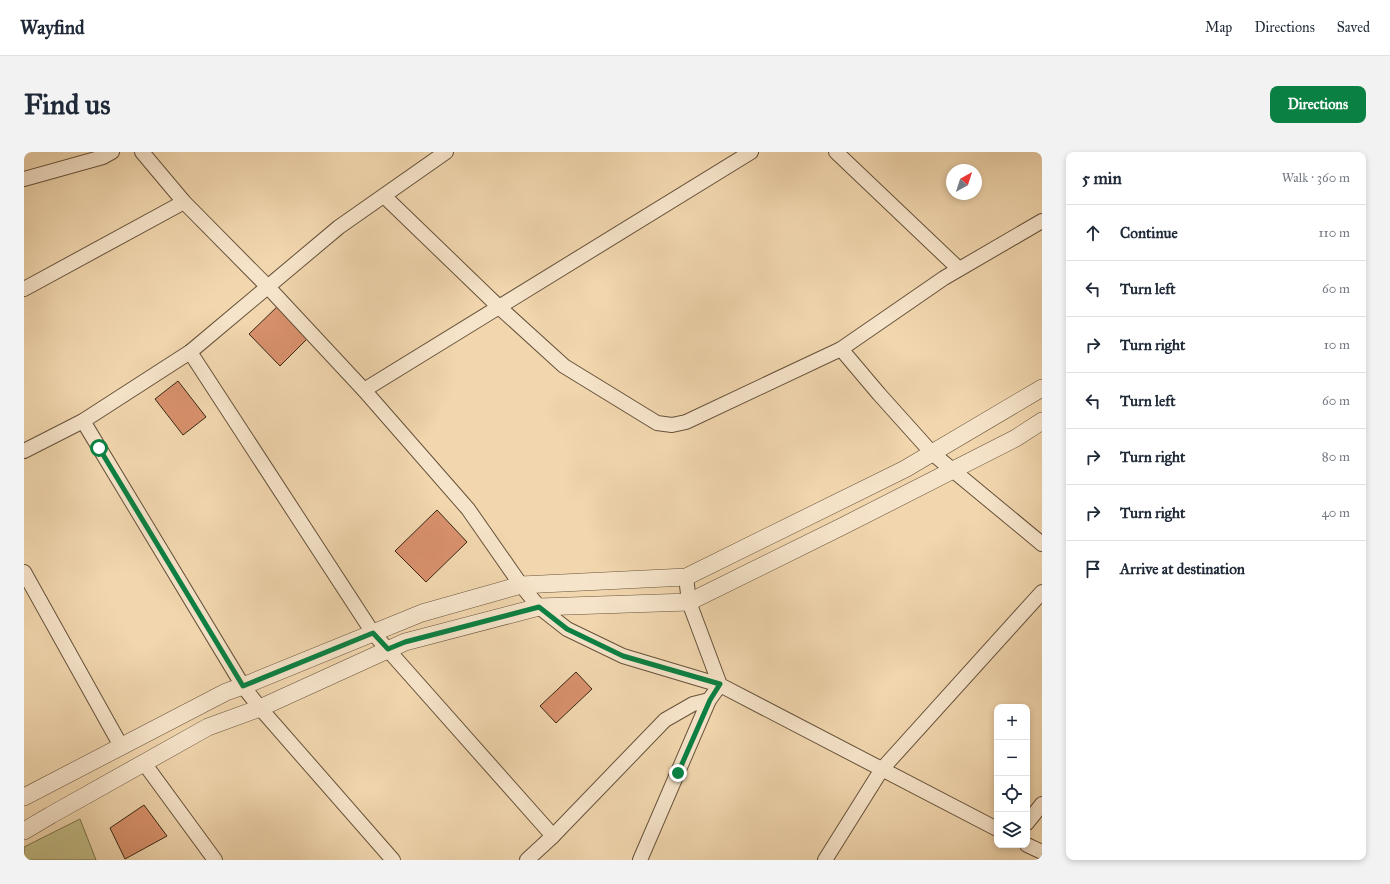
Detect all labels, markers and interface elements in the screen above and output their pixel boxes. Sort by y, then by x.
text: Wayfind [20,16,85,39]
text: Map [1205,19,1232,36]
text: Directions [1254,19,1315,36]
text: Saved [1337,19,1370,36]
button: Directions [1270,86,1366,123]
text: Find us [24,87,110,122]
north arrow [946,164,982,200]
text: 5 min [1082,168,1122,189]
text: Walk · 360 m [1282,170,1350,186]
icon: ahead [1082,222,1104,244]
text: Continue [1120,224,1178,242]
text: 110 m [1318,225,1350,241]
icon: left [1082,278,1104,300]
text: Turn left [1120,280,1176,298]
text: 60 m [1322,281,1350,297]
icon: right [1082,334,1104,356]
text: Turn right [1120,336,1185,354]
text: 10 m [1324,337,1350,353]
icon: left [1082,390,1104,412]
text: Turn left [1120,392,1176,410]
text: 60 m [1322,393,1350,409]
route start [90,439,108,457]
icon: right [1082,446,1104,468]
text: Turn right [1120,448,1185,466]
text: 80 m [1322,449,1350,465]
icon: right [1082,502,1104,524]
text: Turn right [1120,504,1185,522]
text: 40 m [1321,505,1350,521]
icon: arrive [1082,558,1104,580]
text: Arrive at destination [1120,560,1245,578]
map controls [994,704,1030,848]
button: + [994,704,1030,740]
button: − [994,740,1030,776]
route end [669,764,687,782]
button: locate [994,776,1030,812]
button: layers [994,812,1030,848]

